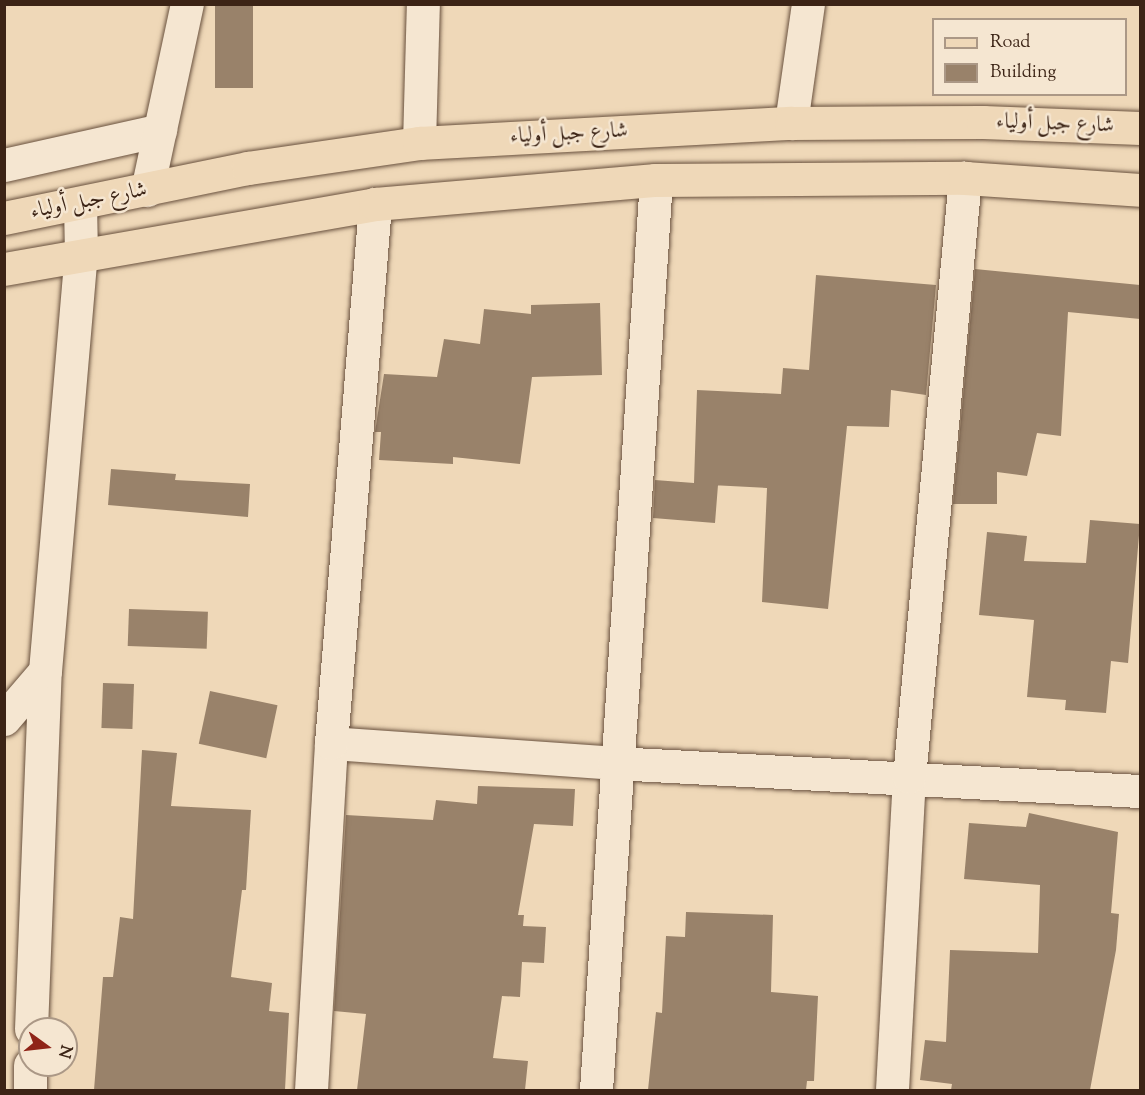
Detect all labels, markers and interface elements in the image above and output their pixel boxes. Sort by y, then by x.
legend [932,18,1127,96]
text: Road [990,30,1030,56]
text: Building [990,60,1056,86]
street label: شارع جبل أولياء [996,110,1114,140]
street label: شارع جبل أولياء [509,119,629,151]
street label: شارع جبل أولياء [29,178,149,226]
north arrow [18,1017,78,1077]
text: N [51,1042,77,1060]

